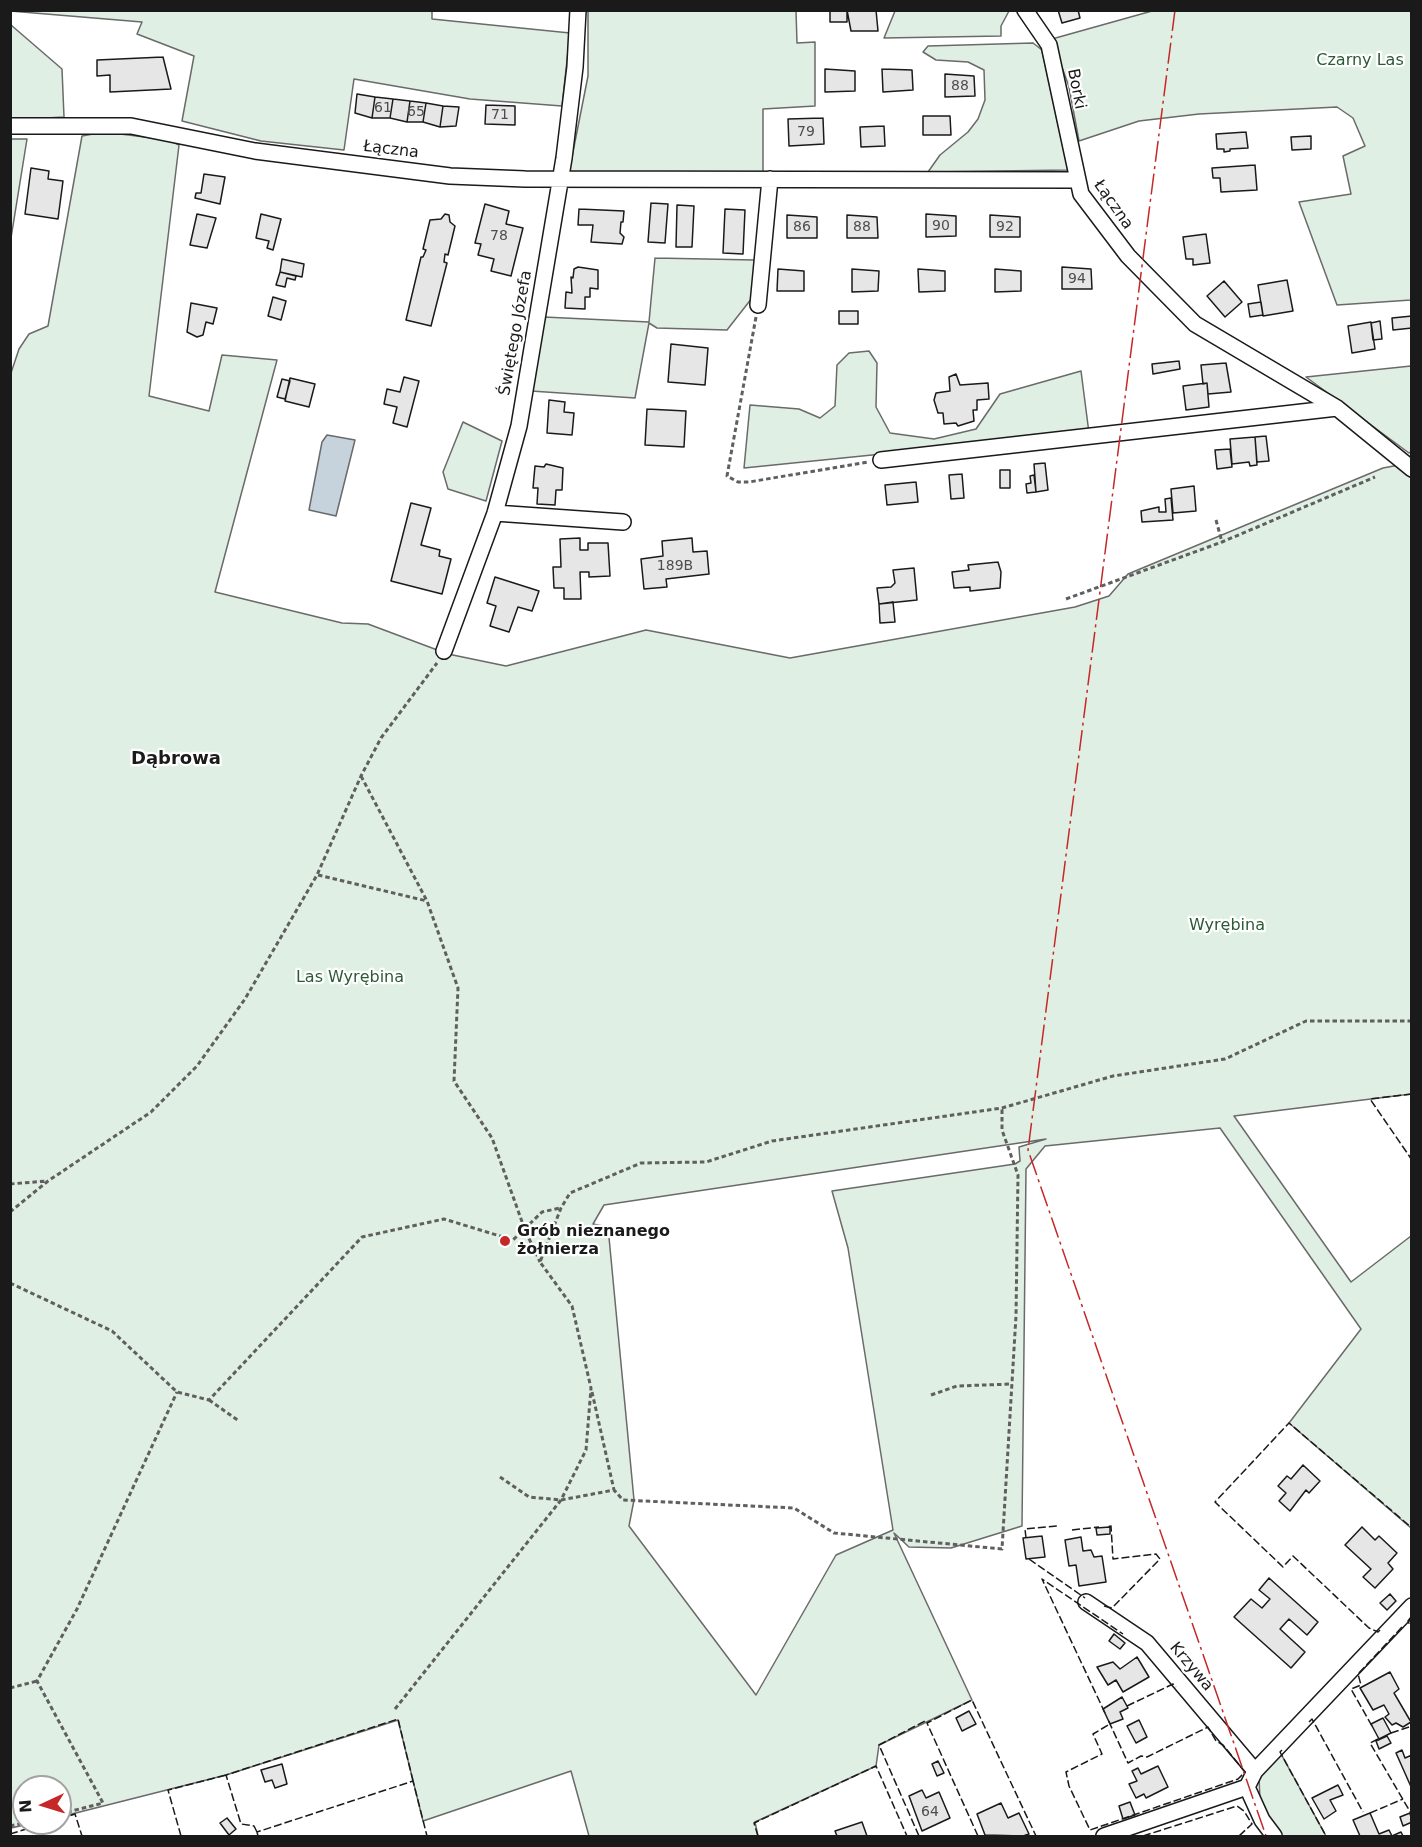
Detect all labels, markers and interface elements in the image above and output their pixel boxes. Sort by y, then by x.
park label: Czarny Las [1316,51,1404,71]
street label: Borki [1063,67,1089,111]
house number: 88 [951,78,969,94]
house number: 61 [374,100,392,116]
house number: 65 [407,104,425,120]
house number: 71 [491,107,509,123]
house number: 79 [797,124,815,140]
street label: Łączna [362,137,420,163]
street label: Łączna [1089,177,1137,233]
house number: 90 [932,218,950,234]
house number: 86 [793,219,811,235]
house number: 88 [853,219,871,235]
house number: 92 [996,219,1014,235]
house number: 78 [490,228,508,244]
street label: Świętego Józefa [496,269,536,397]
house number: 94 [1068,271,1086,287]
house number: 189B [657,558,693,574]
district label: Dąbrowa [131,748,221,770]
park label: Wyrębina [1189,916,1265,936]
park label: Las Wyrębina [296,968,404,988]
place label: Grób nieznanego żołnierza [517,1222,670,1260]
marker: Grób nieznanego żołnierza [498,1234,512,1248]
street label: Krzywa [1165,1639,1217,1695]
north arrow [12,1775,72,1835]
text: N [16,1799,35,1814]
house number: 64 [921,1804,939,1820]

